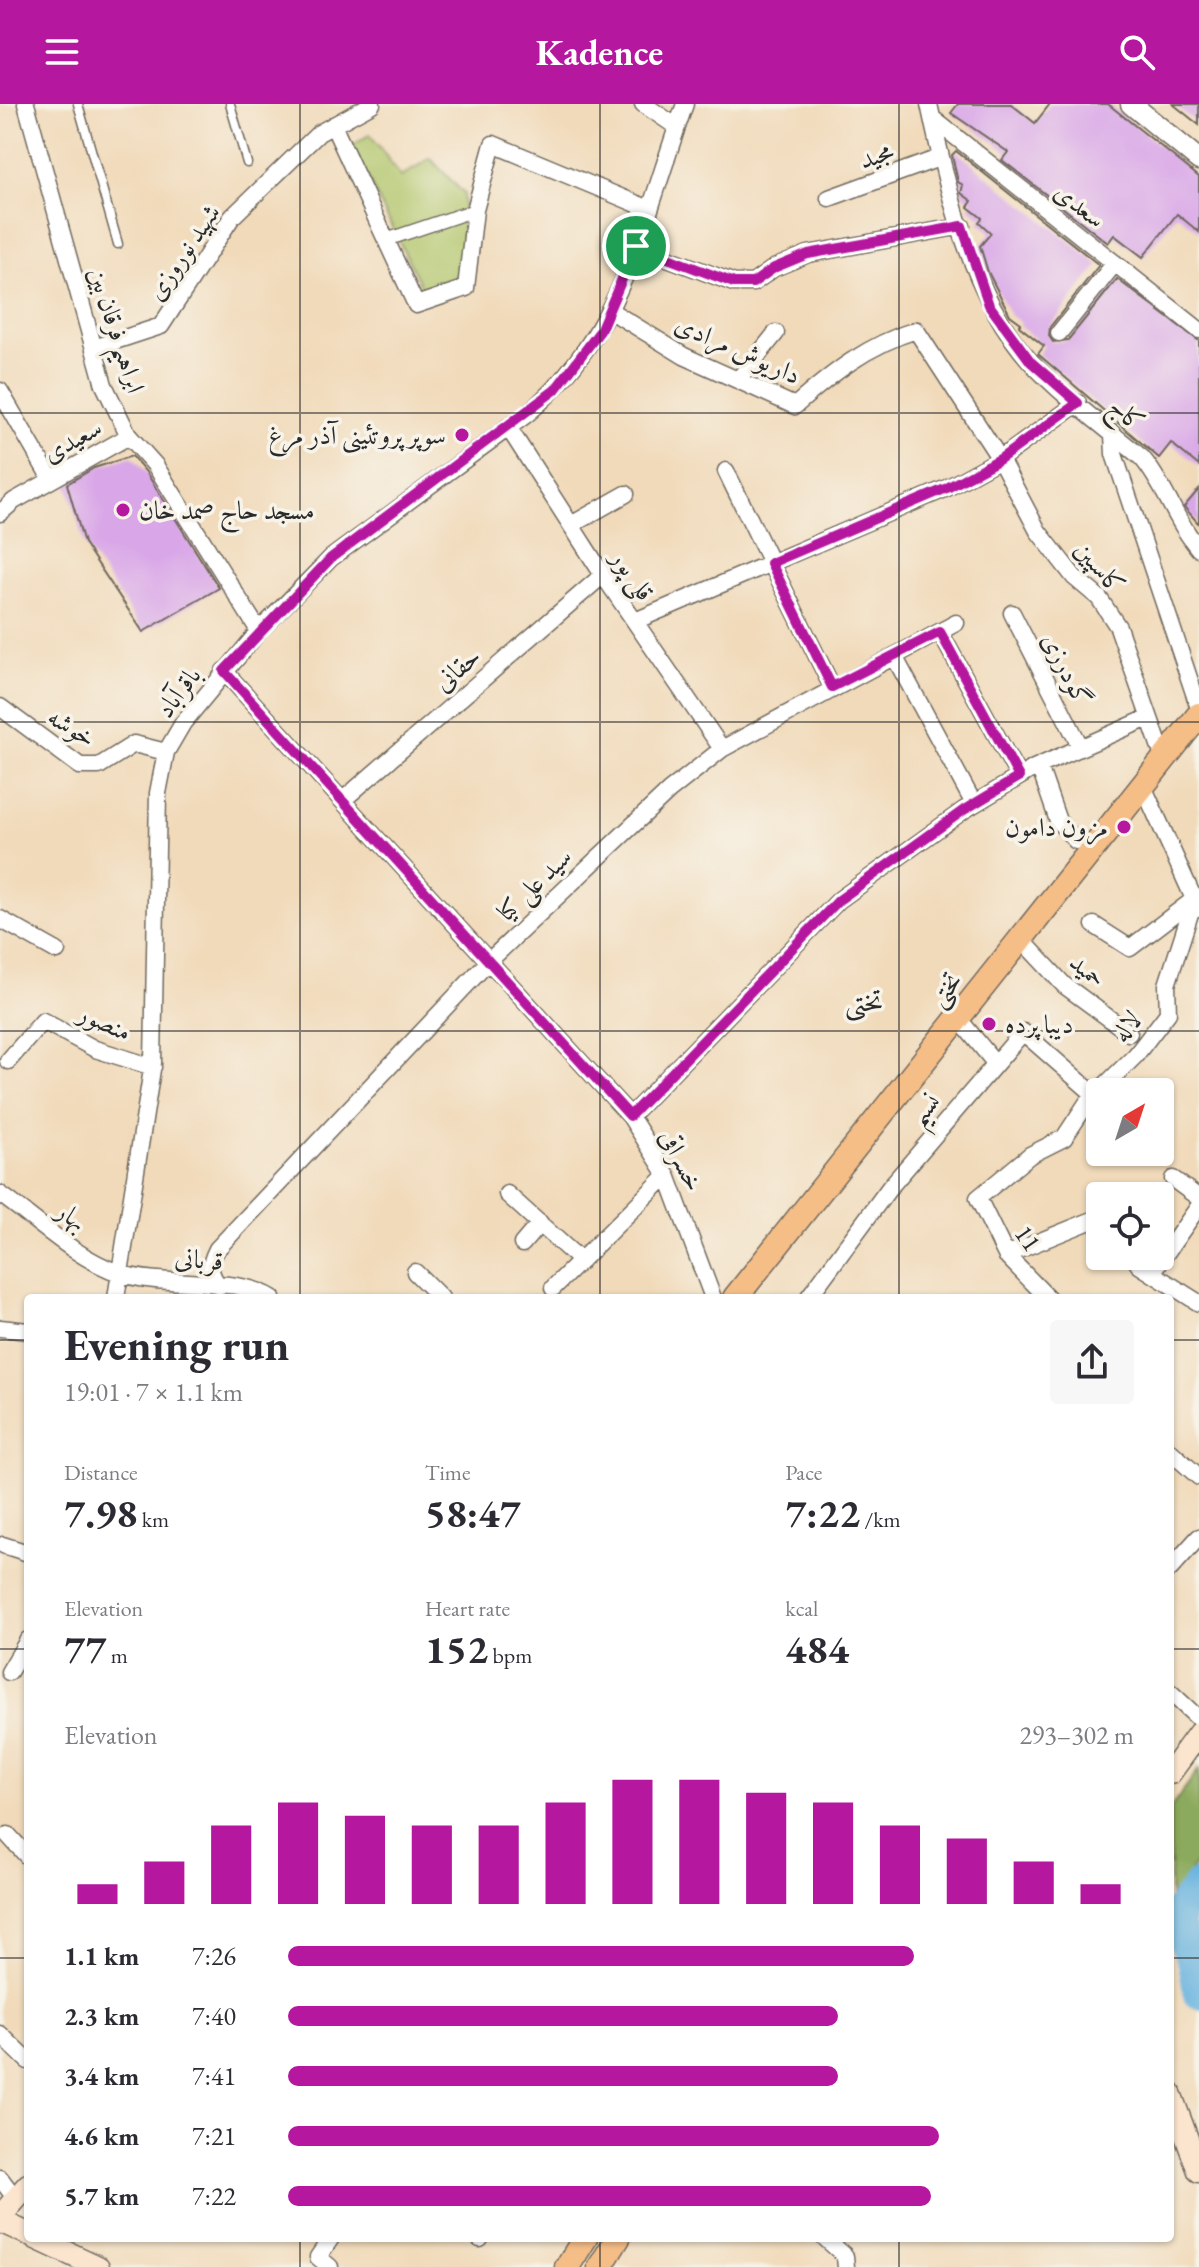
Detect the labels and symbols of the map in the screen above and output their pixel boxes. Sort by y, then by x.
street label: مجید [854,133,898,177]
street label: سعدی [1047,174,1113,236]
street label: شهید نوروزی [138,197,228,307]
pin [602,212,670,280]
street label: ابراهیم فرقان بین [72,263,153,400]
street label: داریوش مرادی [669,306,806,393]
street label: کاج [1097,389,1152,444]
street label: سعیدی [36,410,108,470]
place label: سوپر پروتئینی آذر مرغ [268,418,446,457]
marker: سوپر پروتئینی آذر مرغ [453,426,471,444]
place label: مسجد حاج صمد خان [139,493,315,534]
marker: مسجد حاج صمد خان [114,501,132,519]
street label: کاسپین [1066,533,1133,602]
street label: قلی پور [600,540,662,608]
street label: گودرزی [1034,626,1100,712]
street label: حقانی [426,639,488,699]
street label: باقرآباد [148,660,208,724]
street label: خوشه [42,699,102,755]
place label: مزون دامون [1005,810,1108,845]
marker: مزون دامون [1115,818,1133,836]
street label: سید علی کیا [489,840,580,930]
street label: حمید [1063,945,1113,995]
street label: تختی [921,964,971,1015]
district label: تختی [845,983,883,1022]
street label: منصور [70,994,137,1049]
street label: لاله [1103,1003,1149,1049]
place label: دیبا پرده [1005,1007,1074,1041]
marker: دیبا پرده [980,1015,998,1033]
north arrow [1086,1078,1174,1166]
street label: نسیم [900,1085,955,1138]
street label: خسراقی [652,1123,712,1197]
street label: بهار [47,1192,94,1239]
street label: 11 [1007,1218,1049,1258]
street label: قربانی [173,1240,225,1278]

